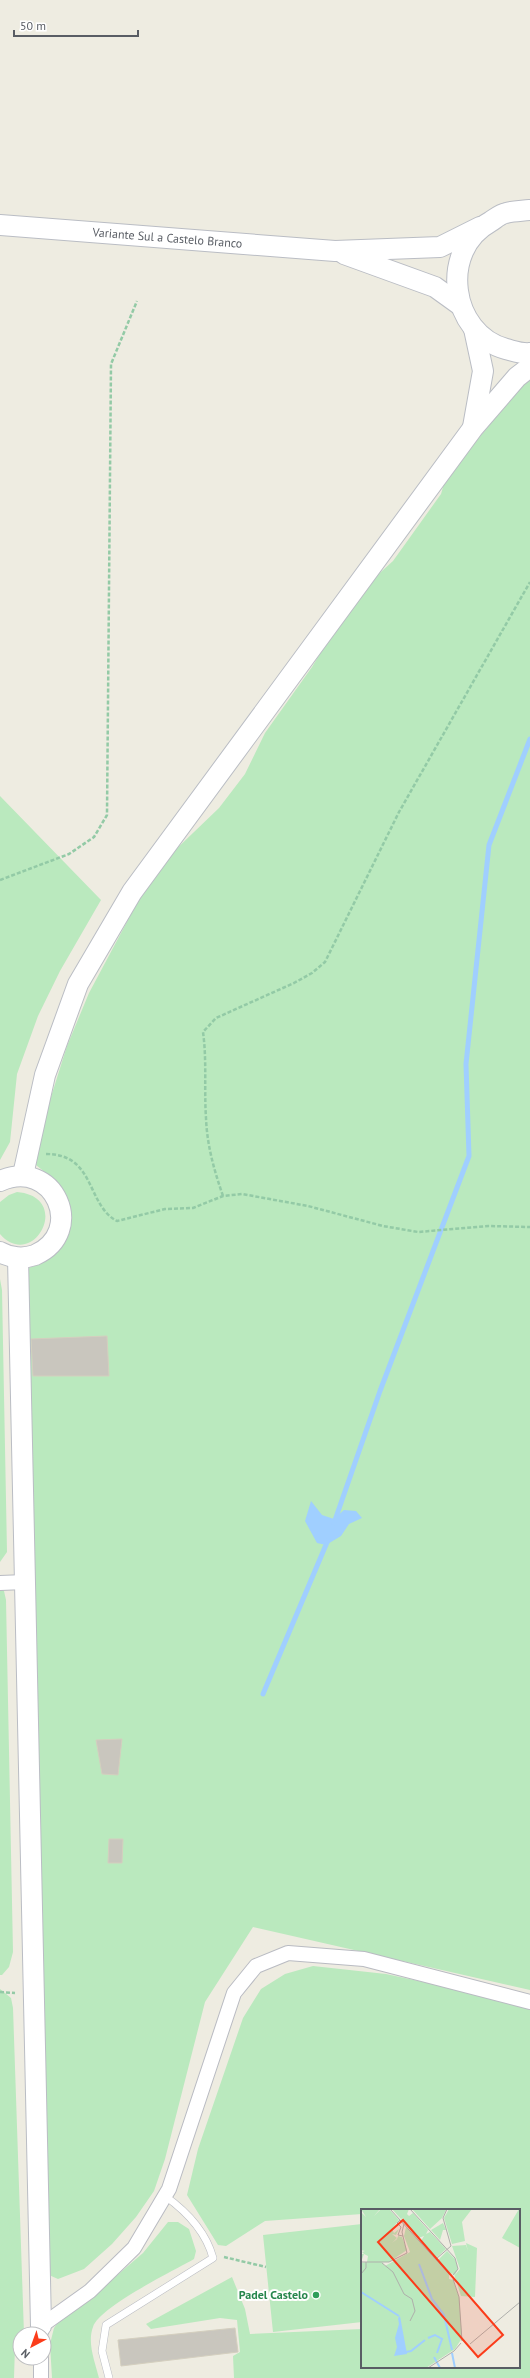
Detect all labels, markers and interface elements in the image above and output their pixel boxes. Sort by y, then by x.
scale bar [14,12,138,38]
text: 50 m [20,18,46,33]
street label: Variante Sul a Castelo Branco [91,224,243,251]
inset map [361,2209,520,2368]
place label: Padel Castelo [239,2287,309,2302]
marker: Padel Castelo [311,2290,321,2300]
north arrow [12,2326,52,2366]
text: N [18,2346,33,2361]

